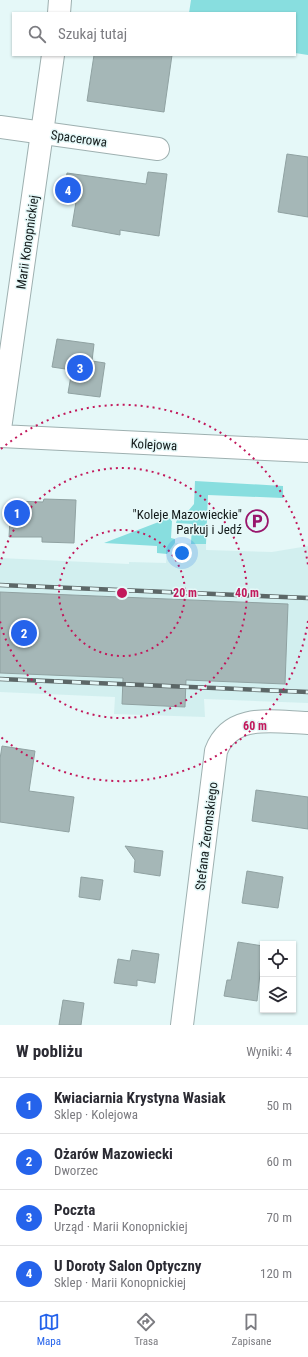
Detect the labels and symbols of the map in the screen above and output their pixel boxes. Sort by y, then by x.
street label: Spacerowa [50,127,108,150]
pin: 4 [55,175,81,205]
street label: Marii Konopnickiej [13,194,42,290]
pin: 3 [67,353,93,383]
street label: Kolejowa [130,436,178,453]
pin: 1 [4,498,30,528]
place label: "Koleje Mazowieckie" Parkuj i Jedź [133,507,242,537]
parking icon: "Koleje Mazowieckie" Parkuj i Jedź [244,508,270,534]
your location [172,543,192,563]
centre of rings [115,586,129,600]
text: 20 m [173,586,197,600]
text: 40 m [235,586,259,600]
pin: 2 [11,618,37,648]
text: 60 m [243,719,267,733]
street label: Stefana Żeromskiego [192,781,221,891]

